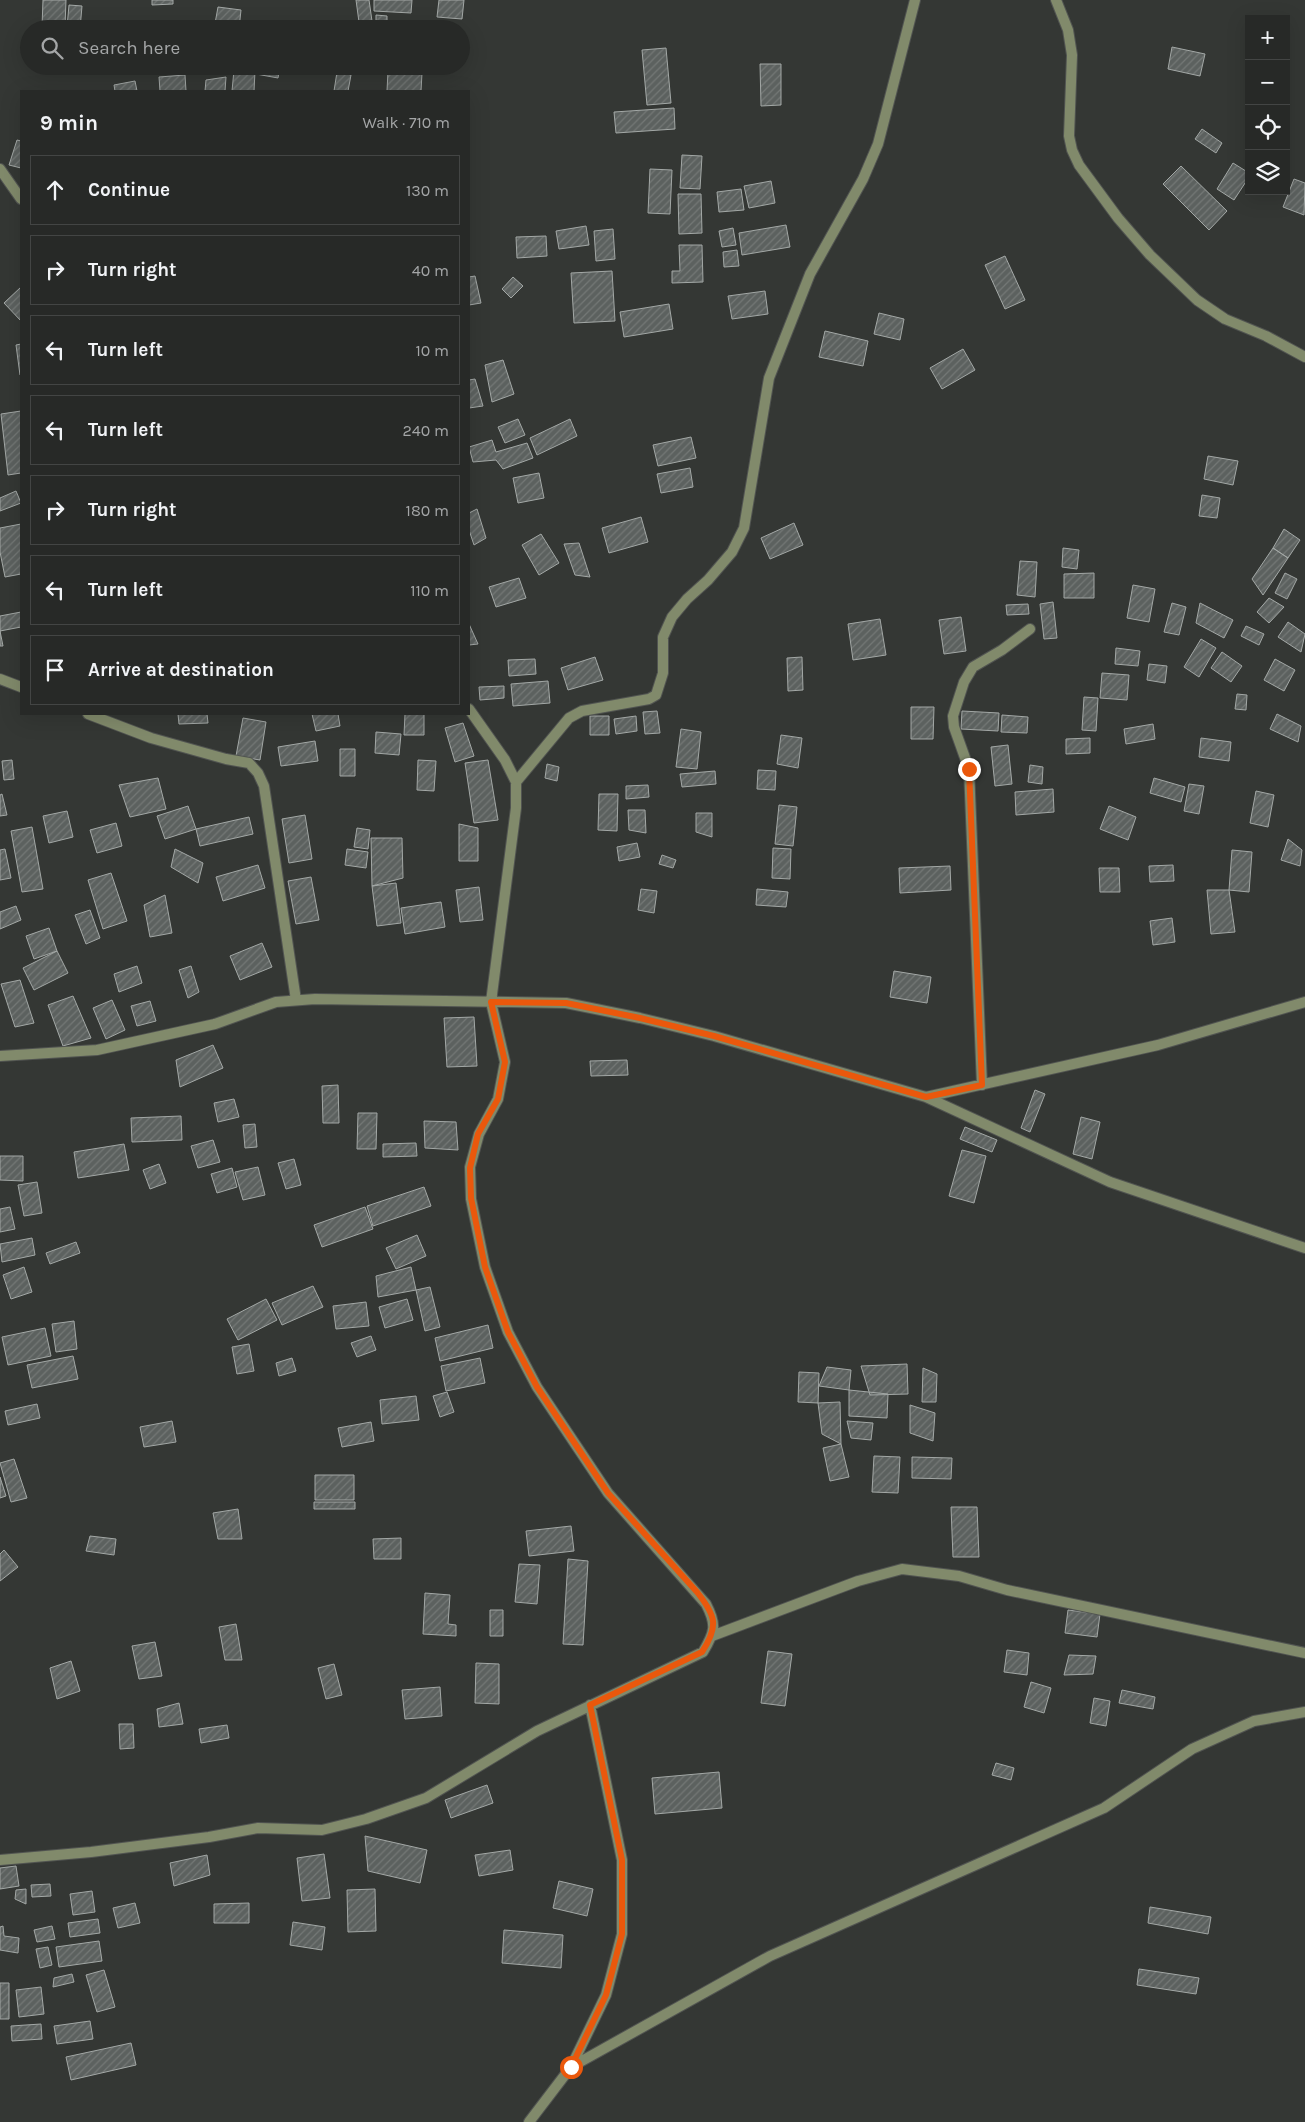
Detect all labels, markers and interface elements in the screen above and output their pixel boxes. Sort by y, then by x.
map controls [1245,15,1290,195]
button: + [1245,15,1290,60]
search box [20,20,470,75]
icon: search [38,34,66,62]
text: Search here [78,37,180,59]
button: − [1245,60,1290,105]
button: locate [1245,105,1290,150]
text: 9 min [40,111,98,135]
text: Walk · 710 m [362,113,450,132]
button: layers [1245,150,1290,195]
icon: ahead [41,176,69,204]
text: Continue [88,179,170,201]
text: 130 m [406,181,449,200]
icon: right [41,256,69,284]
text: Turn right [88,259,177,281]
text: 40 m [412,261,449,280]
icon: left [41,336,69,364]
text: Turn left [88,339,163,361]
text: 10 m [415,341,449,360]
icon: left [41,416,69,444]
text: Turn left [88,419,163,441]
text: 240 m [403,421,449,440]
icon: right [41,496,69,524]
text: Turn right [88,499,177,521]
text: 180 m [406,501,449,520]
icon: left [41,576,69,604]
text: Turn left [88,579,163,601]
text: 110 m [410,581,449,600]
icon: arrive [41,656,69,684]
text: Arrive at destination [88,659,274,681]
route end [958,758,981,781]
route start [560,2056,583,2079]

